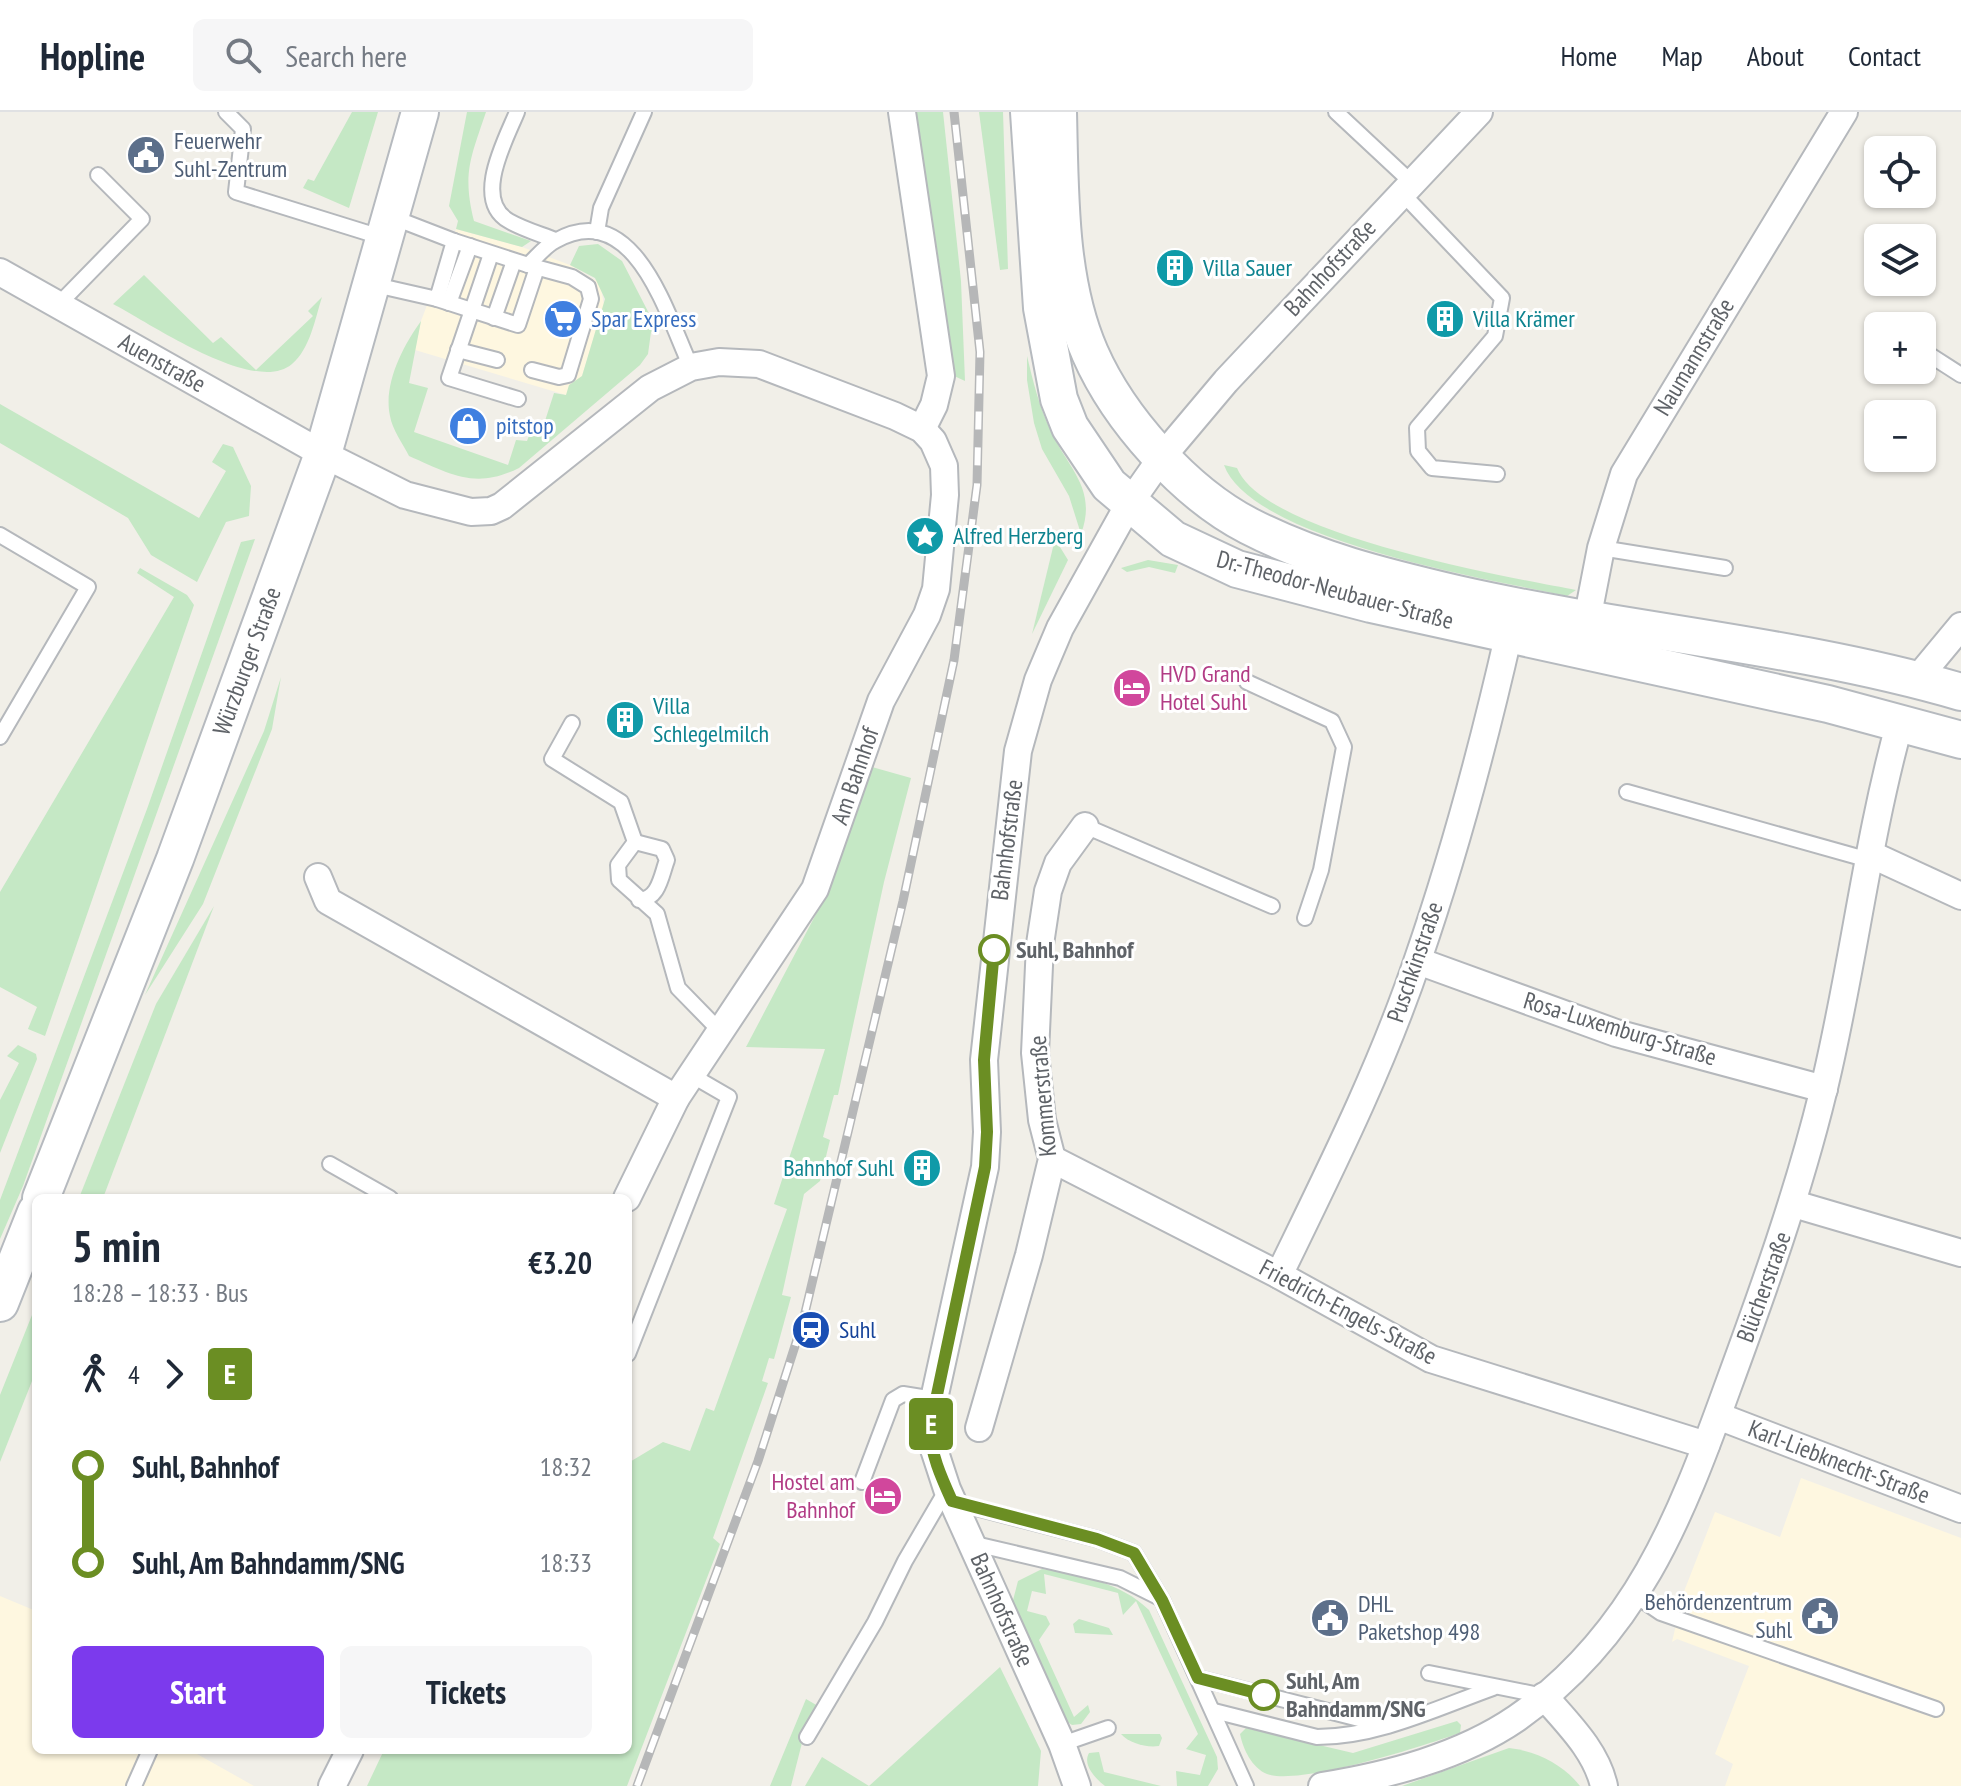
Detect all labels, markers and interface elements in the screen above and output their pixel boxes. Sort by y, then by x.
search box [193,19,753,91]
text: Hopline [40,31,145,80]
icon: search [221,33,265,77]
text: Search here [285,36,407,75]
text: Home [1561,37,1617,74]
text: Map [1661,37,1703,74]
text: About [1747,37,1804,74]
text: Contact [1848,37,1921,74]
place label: Feuerwehr Suhl-Zentrum [174,125,287,184]
public building icon: Feuerwehr Suhl-Zentrum [125,134,167,176]
map controls [1864,136,1936,472]
button: locate [1864,136,1936,208]
street label: Bahnhofstraße [1277,213,1382,323]
button: layers [1864,224,1936,296]
building icon: Villa Sauer [1154,247,1196,289]
place label: Villa Sauer [1202,252,1292,283]
street label: Naumannstraße [1646,292,1741,421]
supermarket icon: Spar Express [542,298,584,340]
building icon: Villa Krämer [1424,298,1466,340]
place label: Spar Express [591,303,696,334]
place label: Villa Krämer [1472,303,1575,334]
button: + [1864,312,1936,384]
street label: Auenstraße [113,326,211,399]
button: − [1864,400,1936,472]
shop icon: pitstop [447,405,489,447]
place label: pitstop [496,410,554,441]
place icon: Alfred Herzberg [904,515,946,557]
place label: Alfred Herzberg [953,520,1083,551]
street label: Dr.-Theodor-Neubauer-Straße [1213,543,1457,636]
street label: Würzburger Straße [205,583,288,739]
place label: HVD Grand Hotel Suhl [1160,658,1251,717]
hotel icon: HVD Grand Hotel Suhl [1111,667,1153,709]
place label: Villa Schlegelmilch [652,690,769,749]
building icon: Villa Schlegelmilch [604,699,646,741]
street label: Am Bahnhof [823,722,886,829]
street label: Bahnhofstraße [984,778,1029,902]
street label: Puschkinstraße [1379,898,1450,1026]
place label: Suhl, Bahnhof [1016,934,1135,965]
marker: Suhl, Bahnhof [979,935,1009,965]
street label: Rosa-Luxemburg-Straße [1520,984,1720,1073]
street label: Kommerstraße [1022,1034,1063,1158]
building icon: Bahnhof Suhl [901,1147,943,1189]
place label: Bahnhof Suhl [783,1152,894,1183]
text: 5 min [72,1217,161,1274]
street label: Blücherstraße [1729,1227,1798,1346]
text: €3.20 [528,1243,592,1282]
street label: Friedrich-Engels-Straße [1254,1252,1442,1371]
text: 18:28 – 18:33 · Bus [72,1276,248,1309]
station icon: Suhl [790,1309,832,1351]
place label: Suhl [839,1314,876,1345]
icon: walk [72,1352,116,1396]
icon: forward [152,1352,196,1396]
text: E [224,1355,236,1392]
text: 4 [128,1358,140,1391]
line badge: E [905,1398,957,1450]
text: E [925,1405,937,1442]
street label: Karl-Liebknecht-Straße [1744,1413,1934,1510]
text: Suhl, Bahnhof [132,1447,279,1486]
text: 18:32 [540,1450,592,1483]
place label: Hostel am Bahnhof [771,1466,856,1525]
hotel icon: Hostel am Bahnhof [862,1475,904,1517]
text: Suhl, Am Bahndamm/SNG [132,1543,405,1582]
text: 18:33 [540,1546,592,1579]
street label: Bahnhofstraße [964,1548,1041,1672]
place label: Behördenzentrum Suhl [1644,1586,1792,1645]
place label: DHL Paketshop 498 [1358,1588,1480,1647]
public building icon: Behördenzentrum Suhl [1799,1595,1841,1637]
public building icon: DHL Paketshop 498 [1309,1597,1351,1639]
button: Start [72,1646,324,1738]
button: Tickets [340,1646,592,1738]
place label: Suhl, Am Bahndamm/SNG [1286,1665,1426,1724]
marker: Suhl, Am Bahndamm/SNG [1249,1680,1279,1710]

